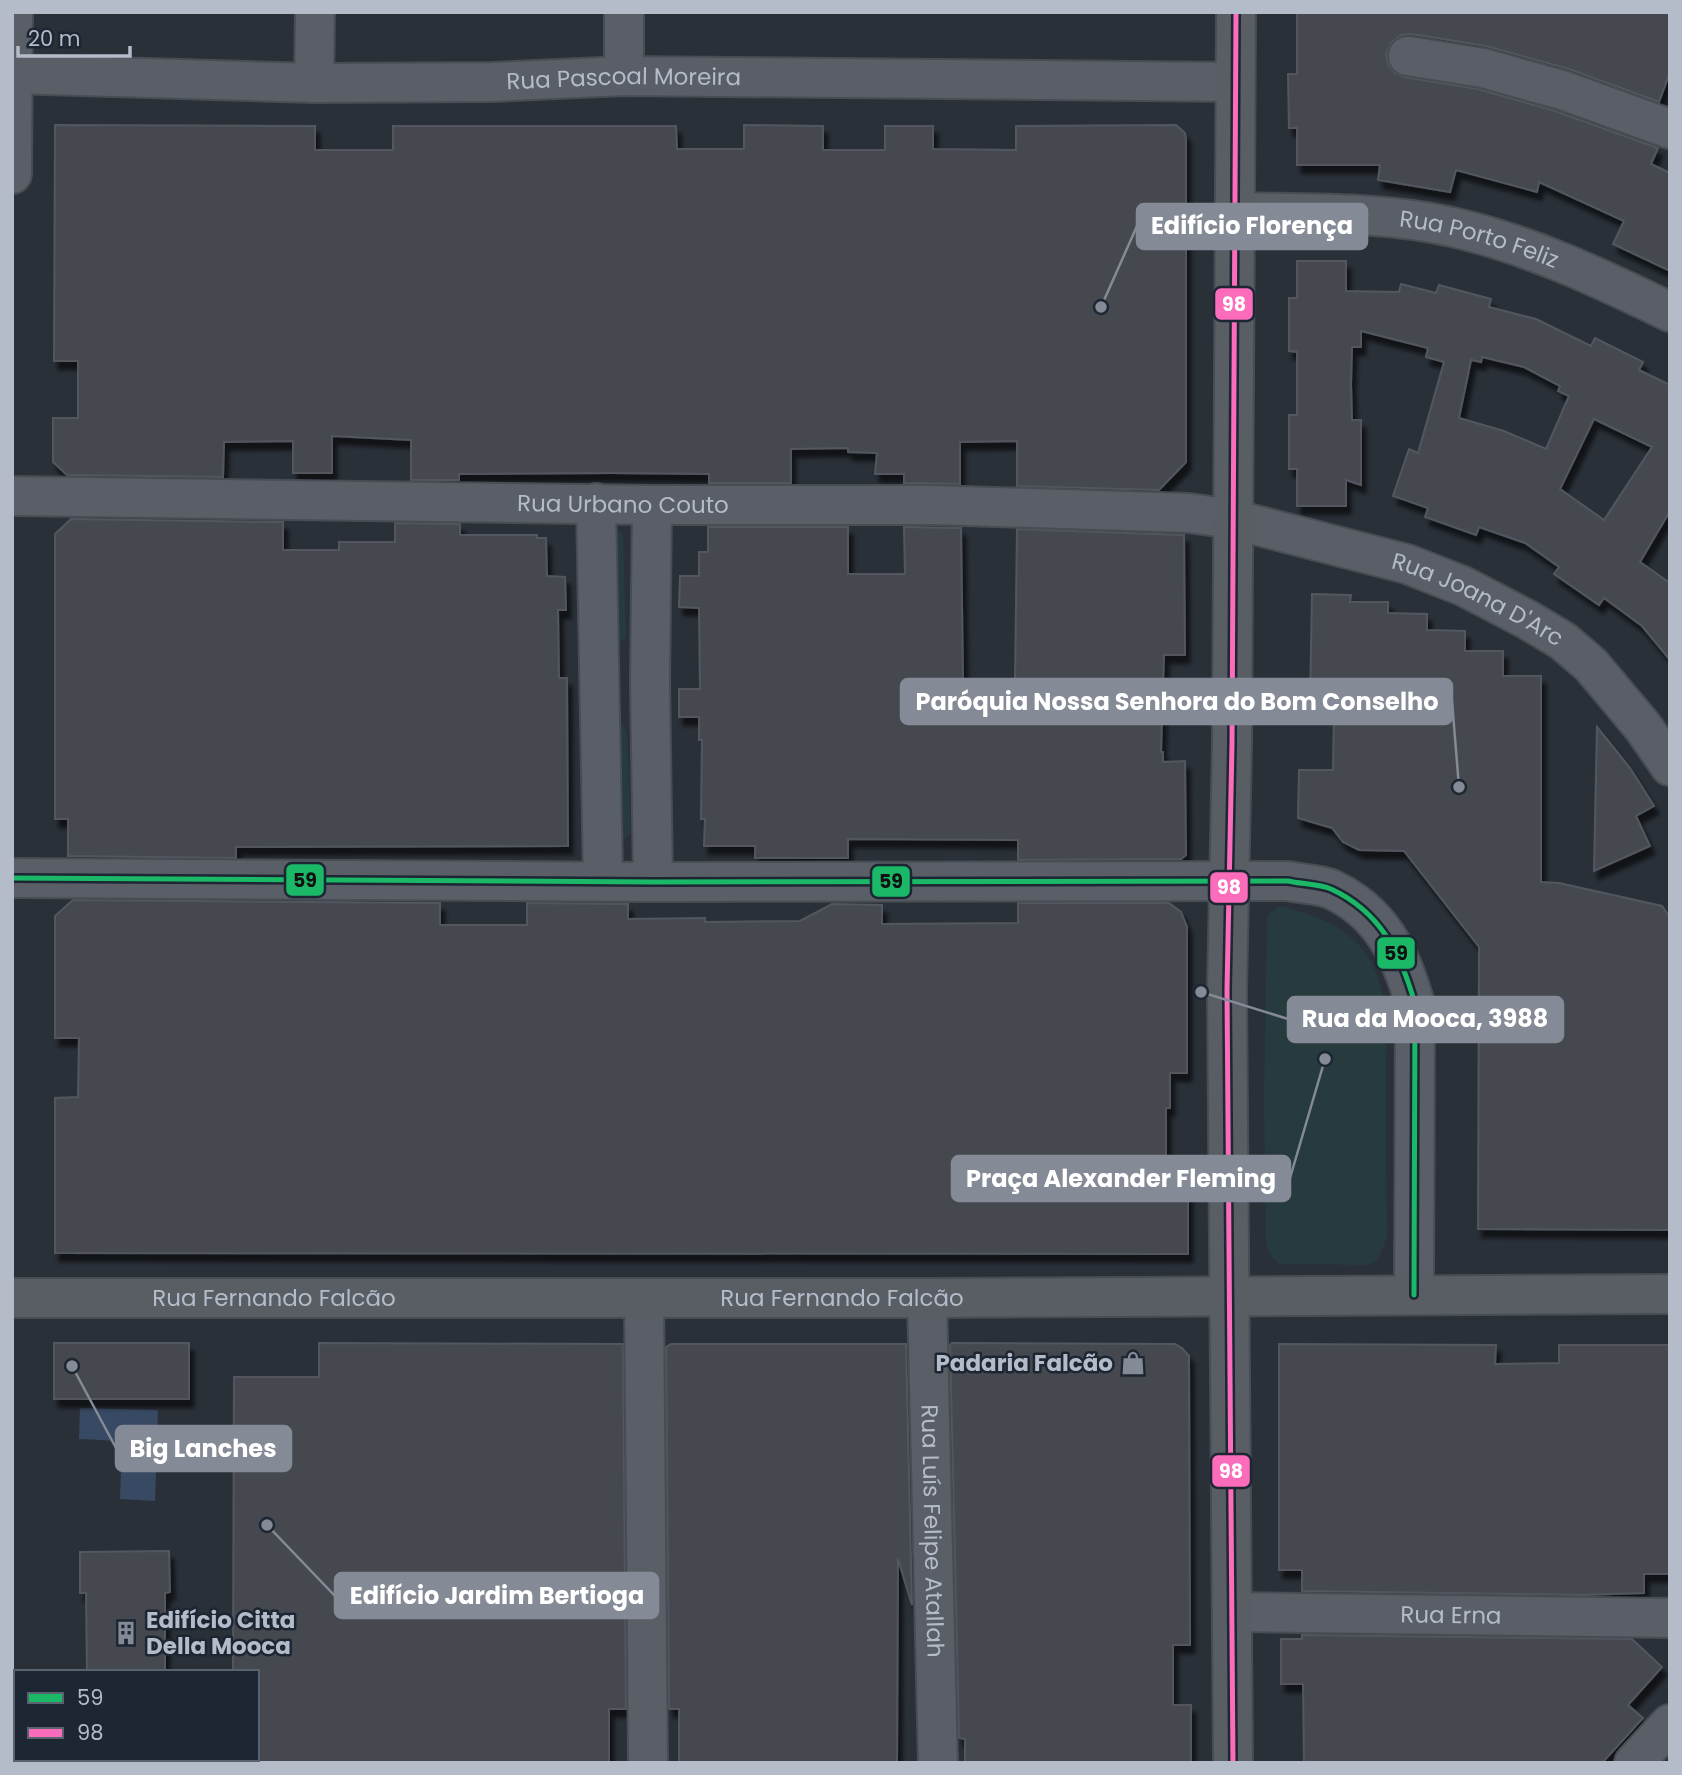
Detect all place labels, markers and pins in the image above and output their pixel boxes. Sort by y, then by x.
callout: Edifício Florença [1137,204,1367,249]
callout: Paróquia Nossa Senhora do Bom Conselho [901,679,1452,724]
callout: Rua da Mooca, 3988 [1288,997,1563,1042]
callout: Praça Alexander Fleming [952,1156,1290,1201]
place label: Padaria Falcão [936,1347,1113,1379]
shop icon: Padaria Falcão [1119,1349,1147,1377]
callout: Big Lanches [116,1426,291,1471]
callout: Edifício Jardim Bertioga [335,1573,658,1618]
place label: Edifício Citta Della Mooca [146,1604,295,1662]
building icon: Edifício Citta Della Mooca [112,1619,140,1647]

